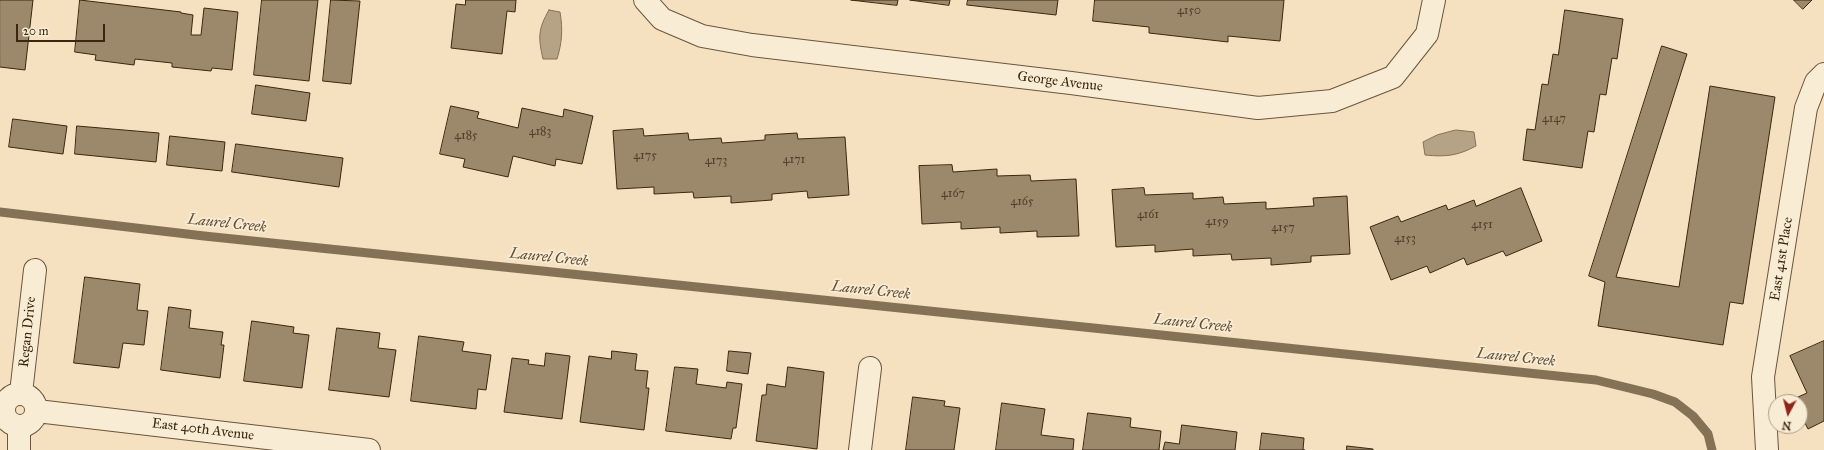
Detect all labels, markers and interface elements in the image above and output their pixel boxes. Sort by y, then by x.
house number: 4150 [1177,4,1201,18]
scale bar [18,16,107,42]
text: 20 m [23,24,49,38]
street label: George Avenue [1016,68,1104,96]
house number: 4147 [1542,112,1566,126]
house number: 4183 [529,125,551,139]
house number: 4185 [454,129,478,143]
house number: 4175 [633,149,657,163]
house number: 4171 [783,153,805,167]
house number: 4173 [705,154,727,168]
house number: 4167 [941,187,965,201]
house number: 4165 [1010,195,1034,209]
house number: 4161 [1137,208,1159,222]
water label: Laurel Creek [187,211,267,237]
house number: 4159 [1205,215,1229,229]
street label: East 41st Place [1767,216,1797,302]
house number: 4151 [1471,218,1493,232]
house number: 4157 [1271,221,1295,235]
house number: 4153 [1394,232,1416,246]
water label: Laurel Creek [509,245,589,271]
water label: Laurel Creek [831,278,911,304]
street label: Regan Drive [16,296,40,368]
water label: Laurel Creek [1153,311,1233,337]
water label: Laurel Creek [1476,345,1556,371]
north arrow [1768,394,1808,434]
street label: East 40th Avenue [151,415,255,445]
text: N [1781,418,1792,432]

